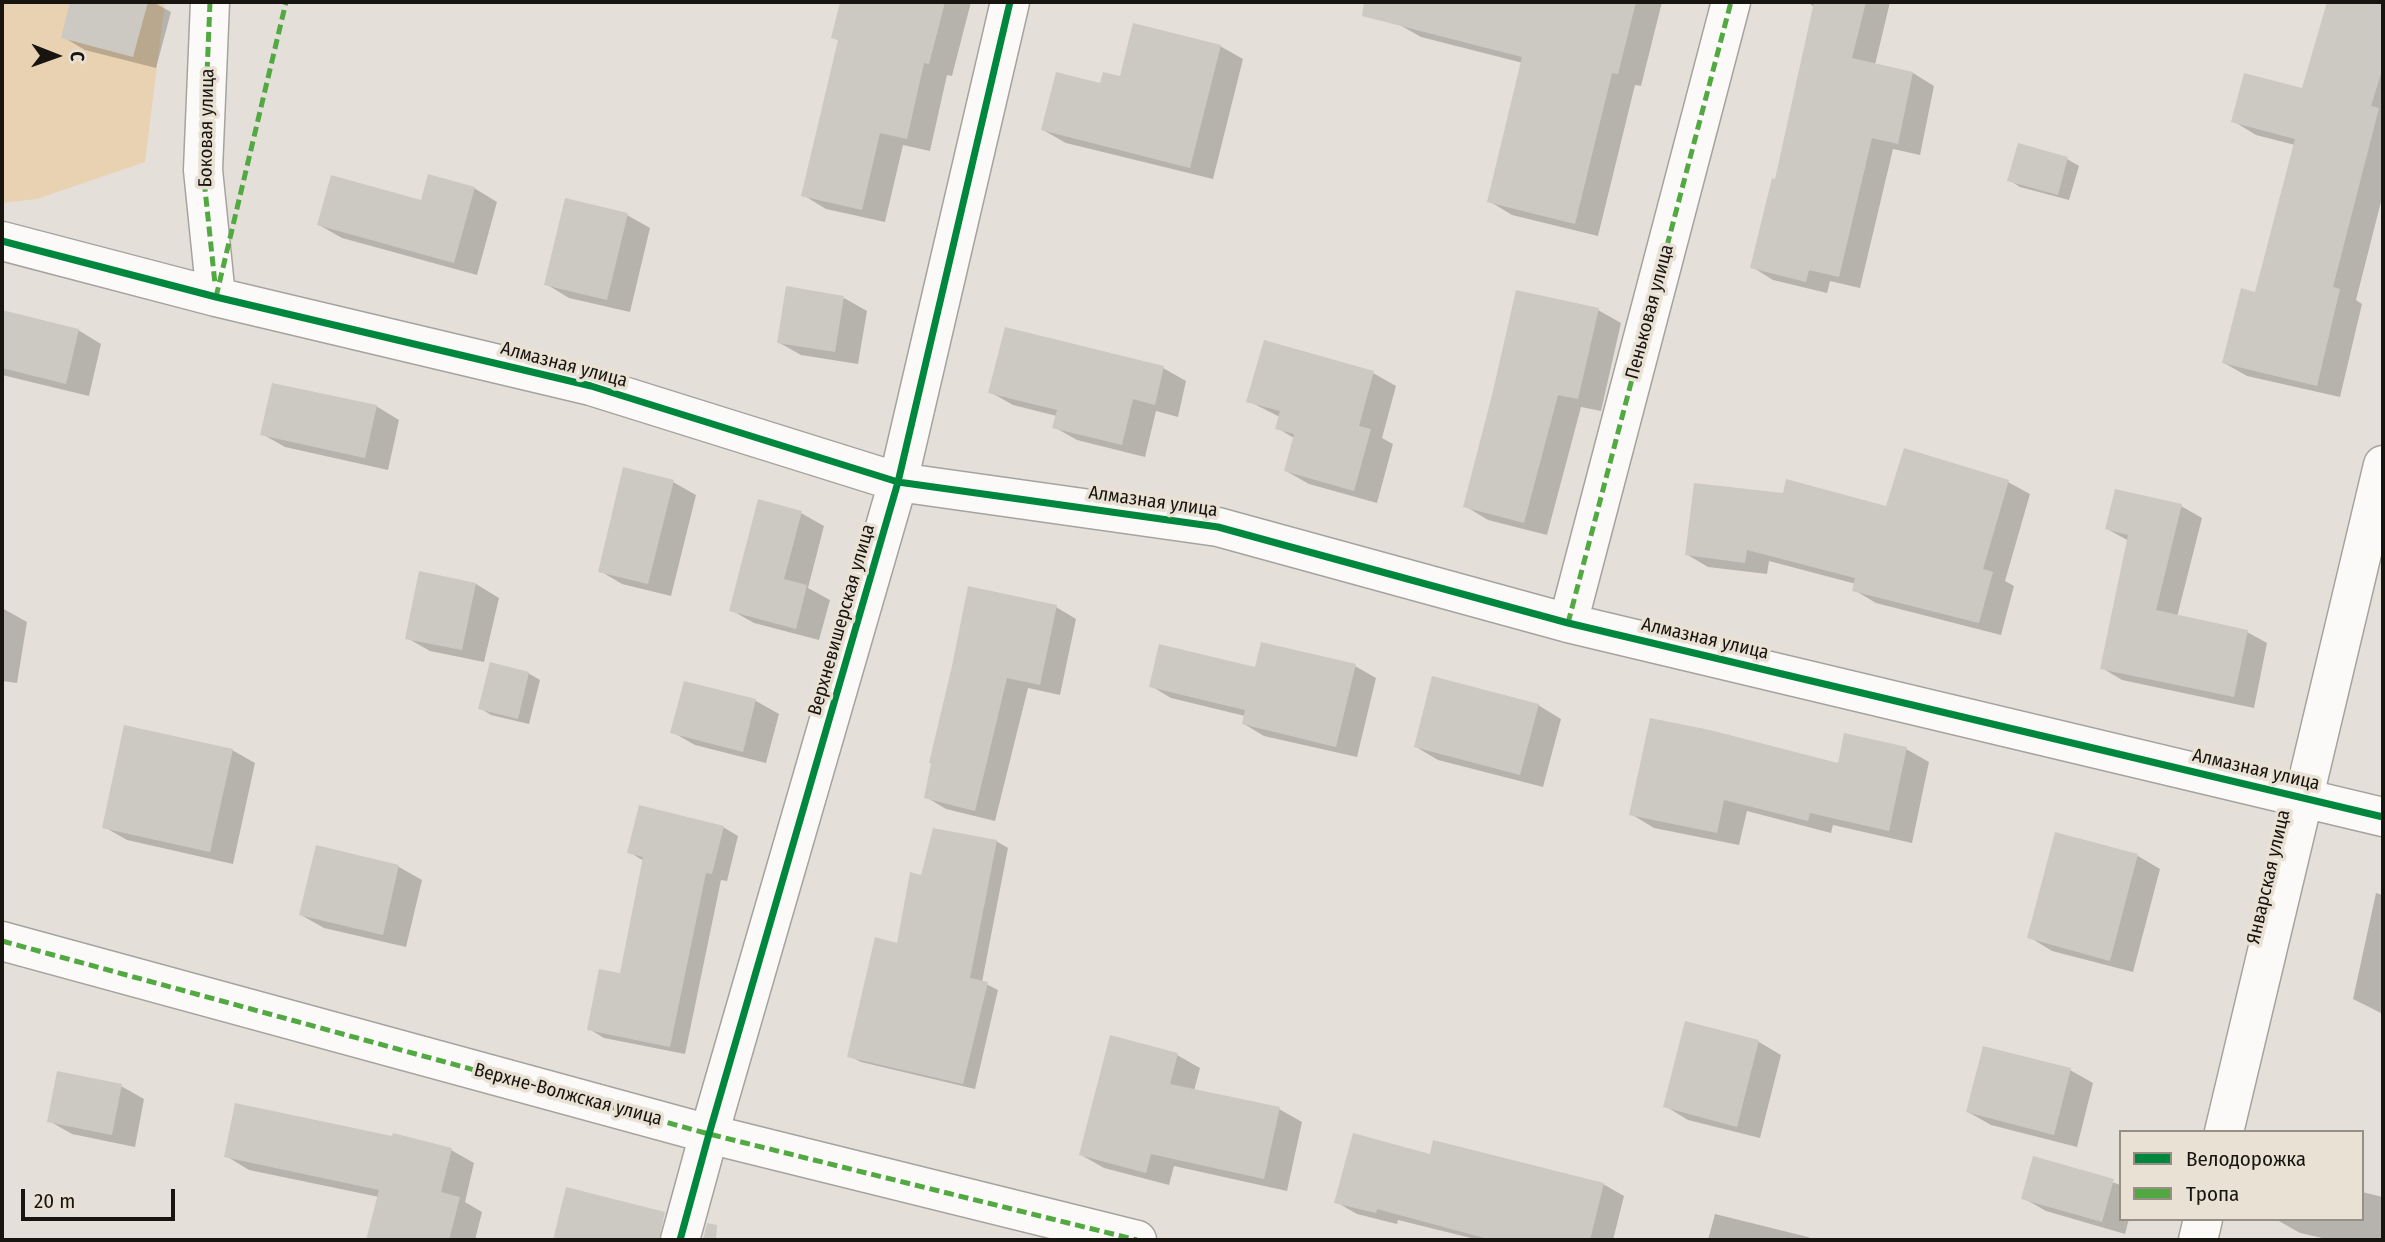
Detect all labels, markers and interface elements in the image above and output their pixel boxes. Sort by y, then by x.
north arrow [21,21,91,91]
text: С [66,51,89,62]
street label: Боковая улица [195,68,219,188]
street label: Пеньковая улица [1621,242,1679,382]
street label: Алмазная улица [498,337,630,393]
street label: Алмазная улица [1087,482,1219,522]
street label: Верхневишерская улица [804,522,880,718]
street label: Алмазная улица [1639,613,1771,665]
street label: Алмазная улица [2190,744,2322,796]
street label: Январская улица [2242,808,2296,946]
street label: Верхне-Волжская улица [471,1059,665,1131]
legend [2119,1130,2364,1221]
text: Велодорожка [2186,1146,2306,1172]
scale bar [24,1176,178,1220]
text: Тропа [2186,1181,2239,1207]
text: 20 m [34,1188,75,1214]

